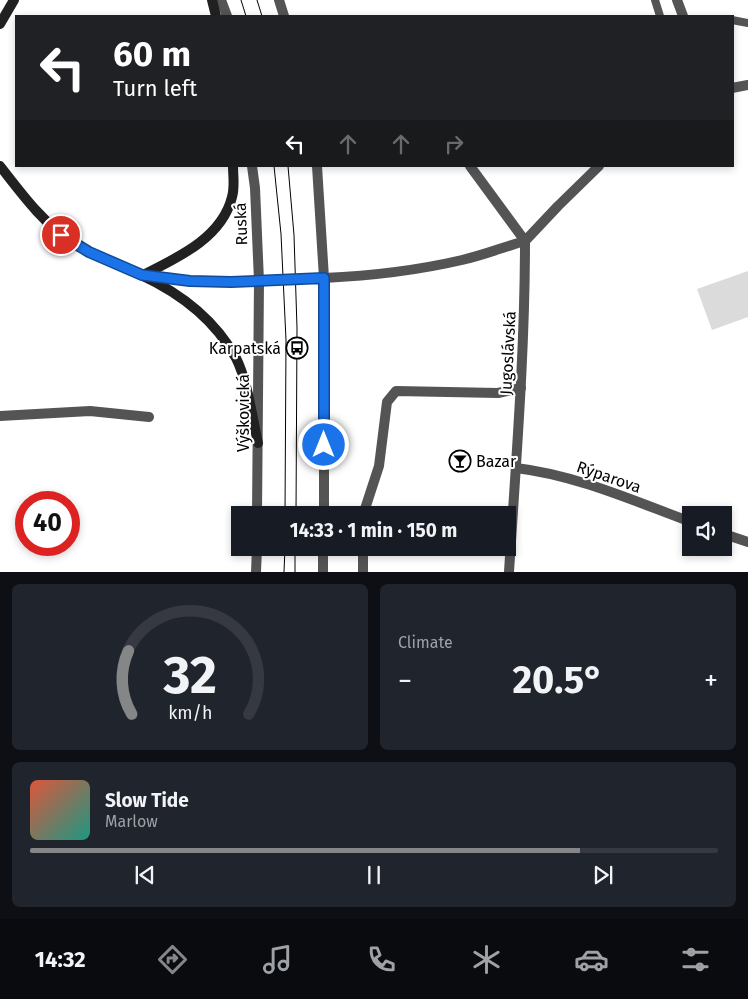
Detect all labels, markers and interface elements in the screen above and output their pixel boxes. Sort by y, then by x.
text: 60 m [113,33,191,75]
icon: left [30,35,95,100]
text: Turn left [113,75,197,102]
icon: left [281,130,309,158]
icon: ahead [334,130,362,158]
icon: ahead [387,130,415,158]
icon: right [440,130,468,158]
street label: Ruská [231,202,251,246]
pin [40,214,82,256]
icon: arrive [47,221,75,249]
street label: Jugoslávská [496,311,520,395]
bus stop icon: Karpatská [285,336,309,360]
place label: Karpatská [209,339,281,358]
street label: Výškovická [234,374,253,452]
position arrow [297,418,349,470]
bar icon: Bazar [448,449,472,473]
place label: Bazar [476,452,517,471]
street label: Rýparova [574,457,644,497]
speed limit sign: 40 [15,491,80,556]
map controls [682,506,732,556]
button: sound [682,506,732,556]
text: 14:33 · 1 min · 150 m [290,519,457,542]
text: Climate [398,633,453,652]
text: 32 [162,644,217,707]
text: 20.5° [512,657,604,703]
text: − [398,664,412,697]
text: + [704,664,718,697]
text: km/h [168,702,212,724]
text: Slow Tide [105,789,189,812]
text: Marlow [105,812,158,831]
icon: previous [131,861,159,889]
icon: pause [360,861,388,889]
icon: next [589,861,617,889]
icon: directions [155,942,190,977]
icon: music [260,942,295,977]
icon: phone [364,942,399,977]
icon: climate [469,942,504,977]
icon: car [574,942,609,977]
icon: filters [678,942,713,977]
text: 14:32 [35,946,86,973]

